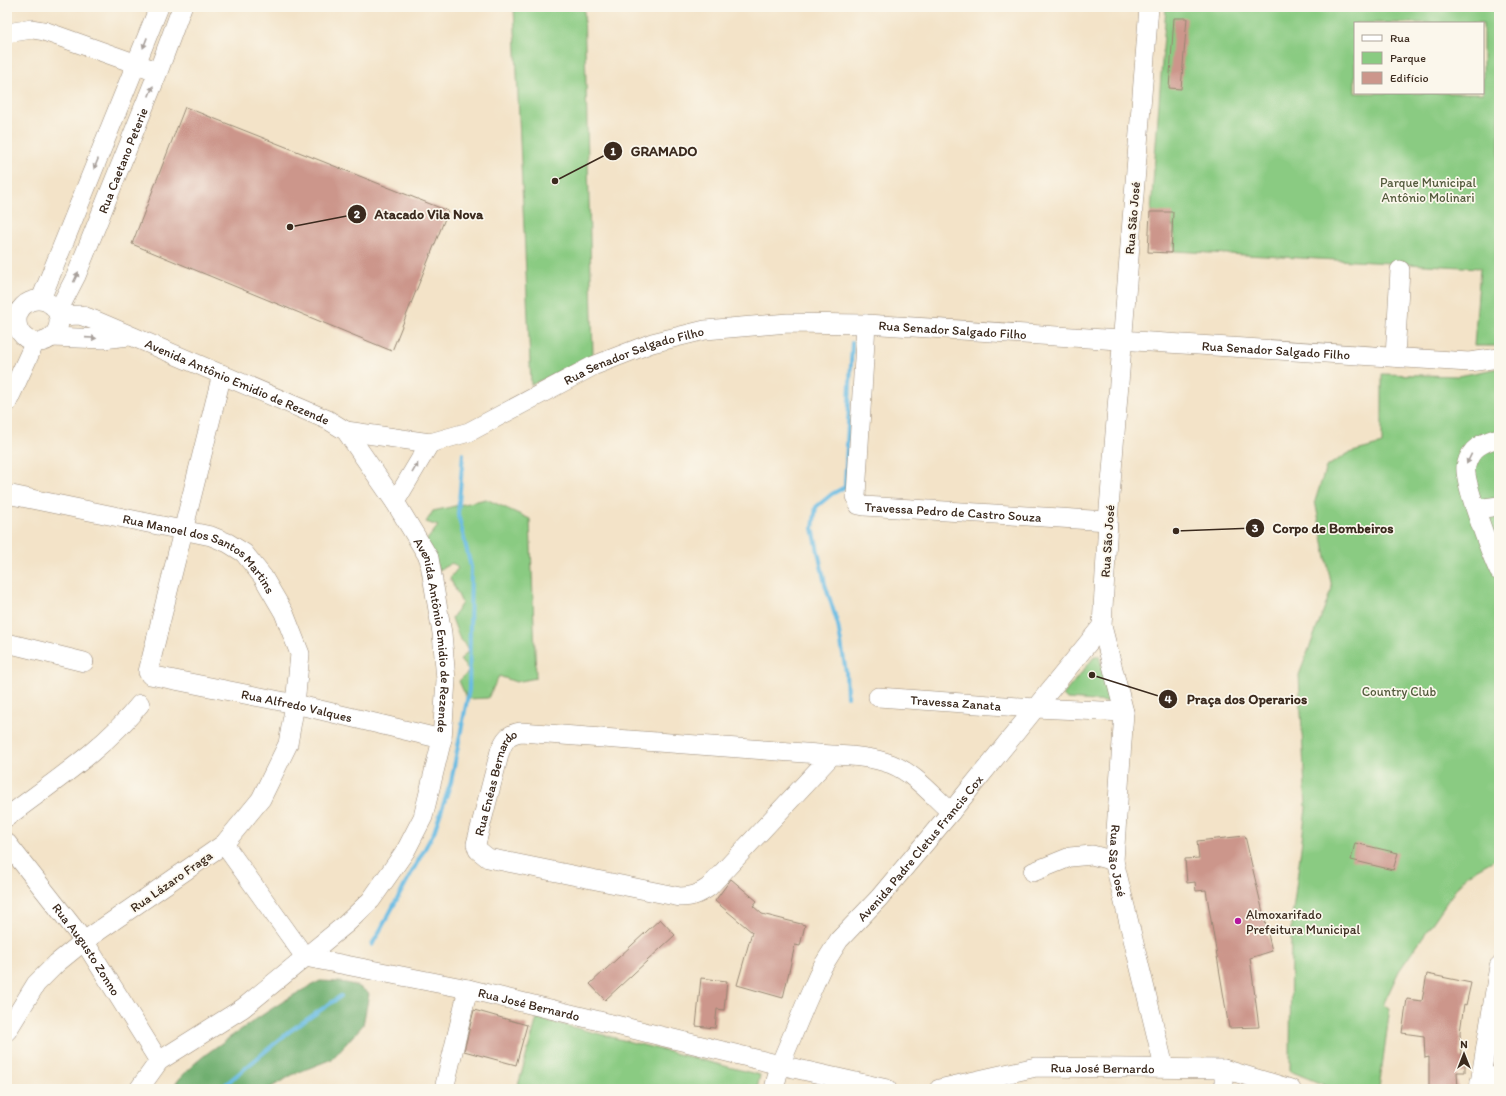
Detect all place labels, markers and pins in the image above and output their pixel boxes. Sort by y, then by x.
callout: GRAMADO [603,138,706,164]
callout: Atacado Vila Nova [347,201,491,227]
callout: Corpo de Bombeiros [1245,515,1402,541]
callout: Praça dos Operarios [1158,686,1315,712]
place label: Almoxarifado Prefeitura Municipal [1246,907,1360,937]
marker: Almoxarifado Prefeitura Municipal [1233,916,1243,926]

